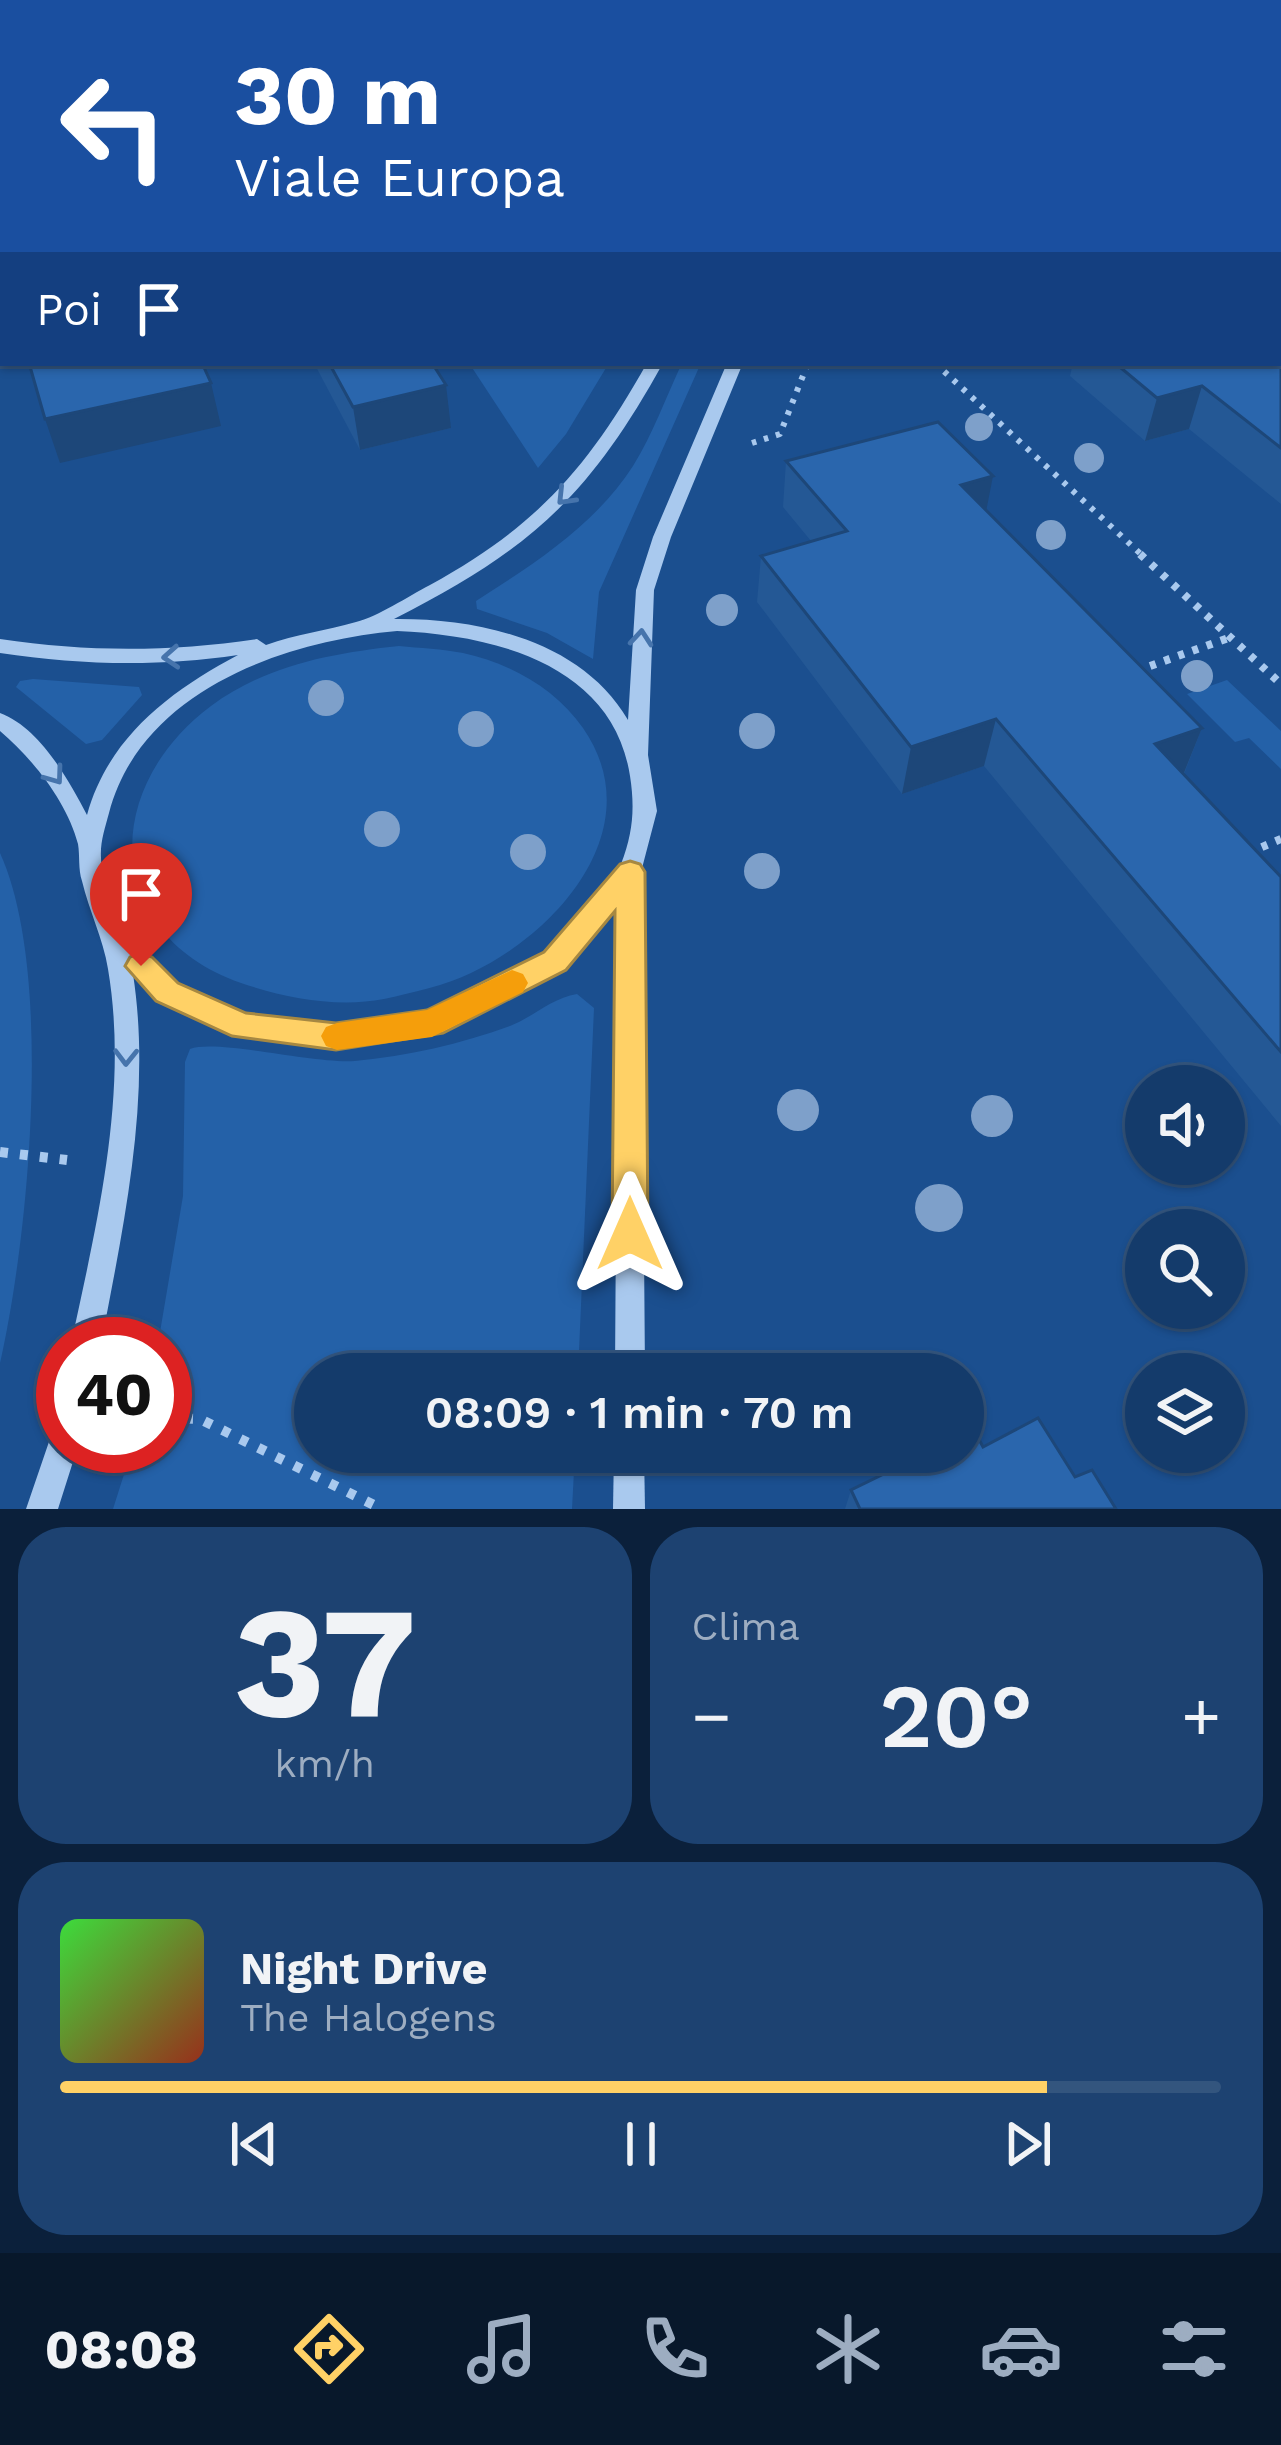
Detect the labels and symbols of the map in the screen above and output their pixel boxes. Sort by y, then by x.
one-way arrow [558,483,580,505]
one-way arrow [628,628,653,647]
one-way arrow [161,643,180,669]
one-way arrow [40,763,62,784]
pin [90,843,192,966]
one-way arrow [113,1048,139,1066]
position arrow [567,1171,693,1297]
speed limit sign: 40 [36,1317,192,1473]

